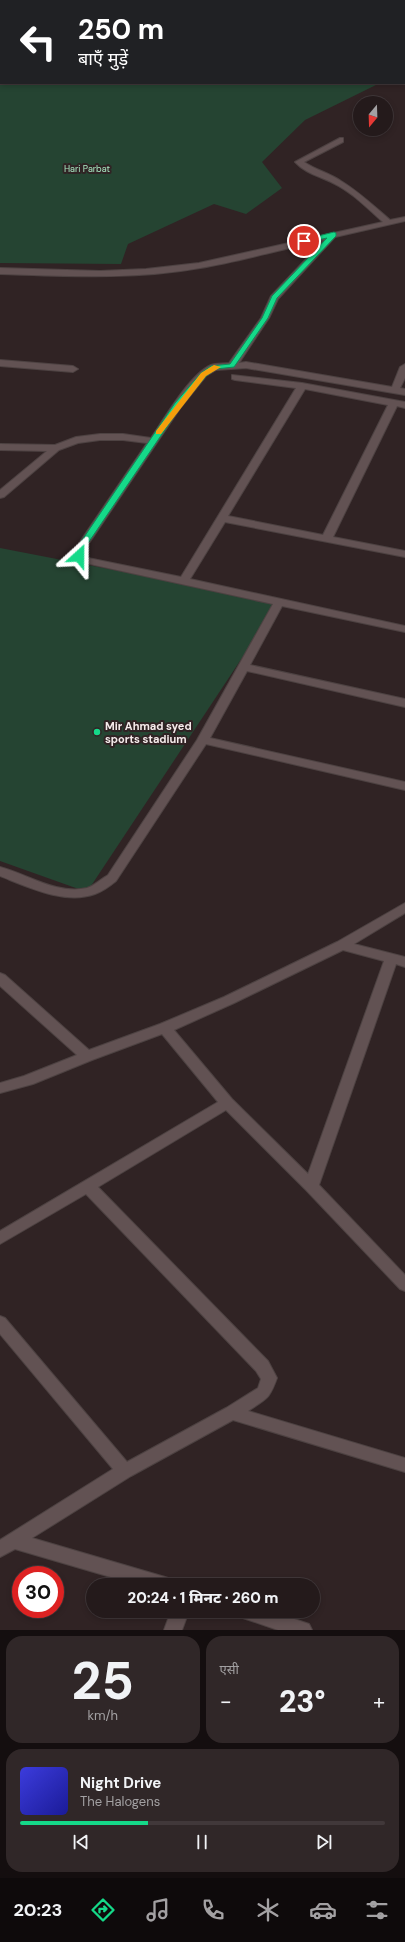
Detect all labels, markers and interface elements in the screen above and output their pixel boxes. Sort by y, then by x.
text: 250 m [78,11,164,48]
icon: left [12,16,64,68]
text: बाएँ मुड़ें [78,47,128,71]
north arrow [353,96,393,136]
map controls [353,96,393,136]
park label: Hari Parbat [64,163,111,175]
pin [287,224,321,258]
icon: arrive [293,230,315,252]
position arrow [58,535,100,577]
place label: Mir Ahmad syed sports stadium [105,719,192,746]
marker: Mir Ahmad syed sports stadium [92,727,102,737]
speed limit sign: 30 [12,1566,64,1618]
text: 20:24 · 1 मिनट · 260 m [128,1588,278,1608]
text: 25 [72,1647,134,1715]
text: एसी [220,1661,239,1678]
text: 23° [279,1682,325,1721]
text: − [220,1687,232,1716]
text: + [373,1687,385,1716]
text: km/h [87,1707,118,1724]
text: Night Drive [80,1773,161,1793]
text: The Halogens [80,1793,160,1810]
icon: previous [70,1831,92,1853]
icon: pause [191,1831,213,1853]
icon: next [313,1831,335,1853]
icon: directions [89,1896,117,1924]
icon: music [144,1896,172,1924]
icon: phone [199,1896,227,1924]
icon: climate [254,1896,282,1924]
icon: car [309,1896,337,1924]
icon: filters [363,1896,391,1924]
text: 20:23 [13,1898,62,1922]

